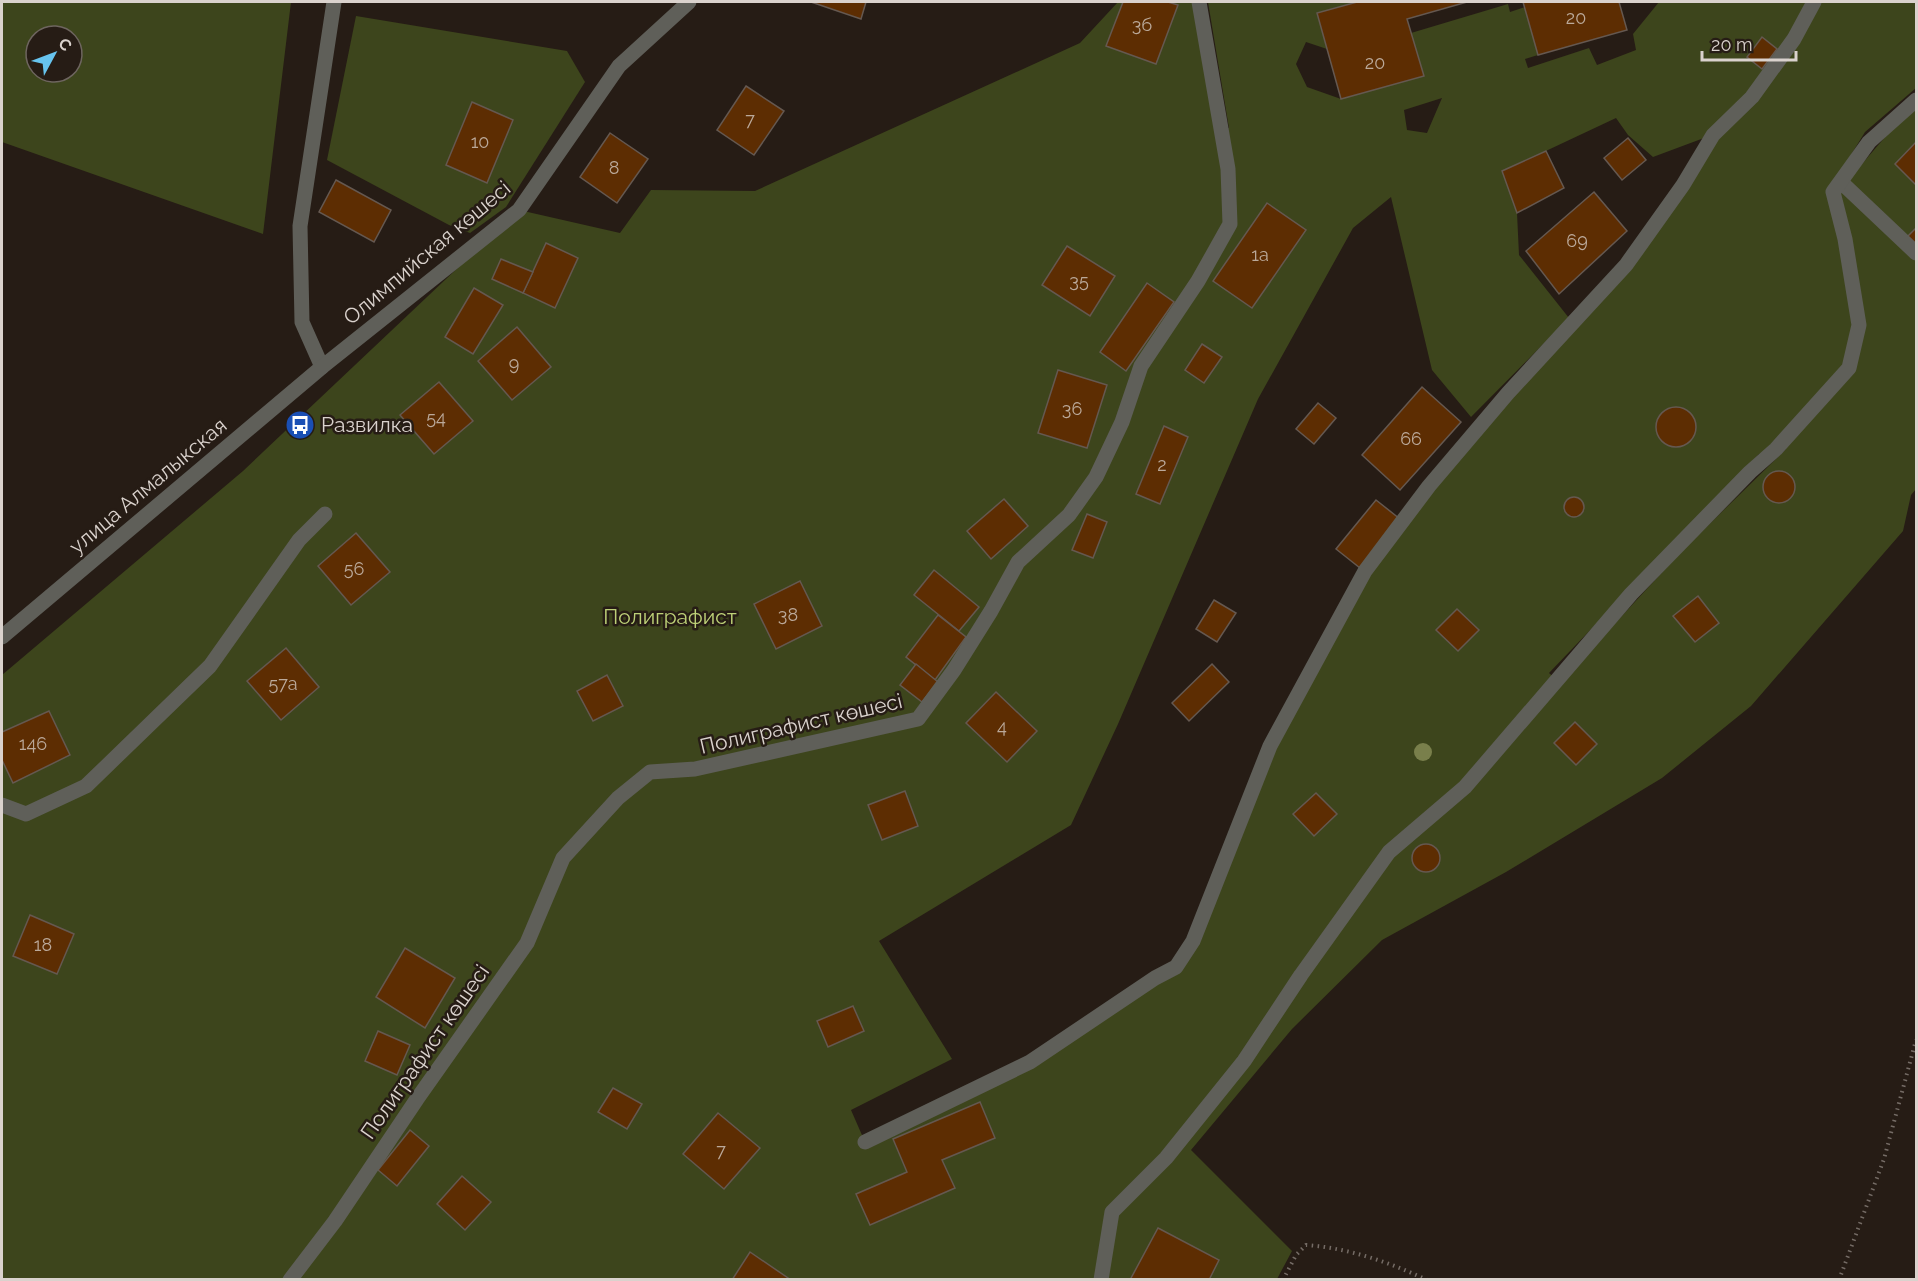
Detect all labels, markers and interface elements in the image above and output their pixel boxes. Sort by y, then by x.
house number: 20 [1566,7,1586,28]
house number: 3б [1132,14,1152,35]
north arrow [24,24,84,84]
scale bar [1702,24,1796,62]
text: С [54,34,76,55]
text: 20 m [1711,34,1753,55]
house number: 20 [1365,52,1385,73]
house number: 7 [745,109,755,130]
house number: 10 [471,131,489,152]
house number: 8 [609,157,619,178]
street label: Олимпийская көшесі [338,176,515,330]
house number: 69 [1566,230,1588,251]
house number: 1а [1251,244,1269,265]
house number: 35 [1069,270,1089,291]
house number: 9 [509,353,519,374]
house number: 36 [1062,398,1082,419]
house number: 54 [426,407,446,428]
bus stop icon: Развилка [284,409,316,441]
place label: Развилка [321,412,413,437]
street label: улица Алмалыкская [64,413,231,559]
house number: 66 [1400,428,1422,449]
house number: 2 [1157,454,1167,475]
house number: 56 [344,558,364,579]
park label: Полиграфист [603,604,737,629]
house number: 38 [778,604,798,625]
house number: 57а [268,673,298,694]
street label: Полиграфист көшесі [697,688,904,759]
house number: 4 [997,716,1007,737]
house number: 146 [19,733,47,754]
house number: 18 [34,934,52,955]
street label: Полиграфист көшесі [355,960,494,1144]
house number: 7 [716,1140,726,1161]

